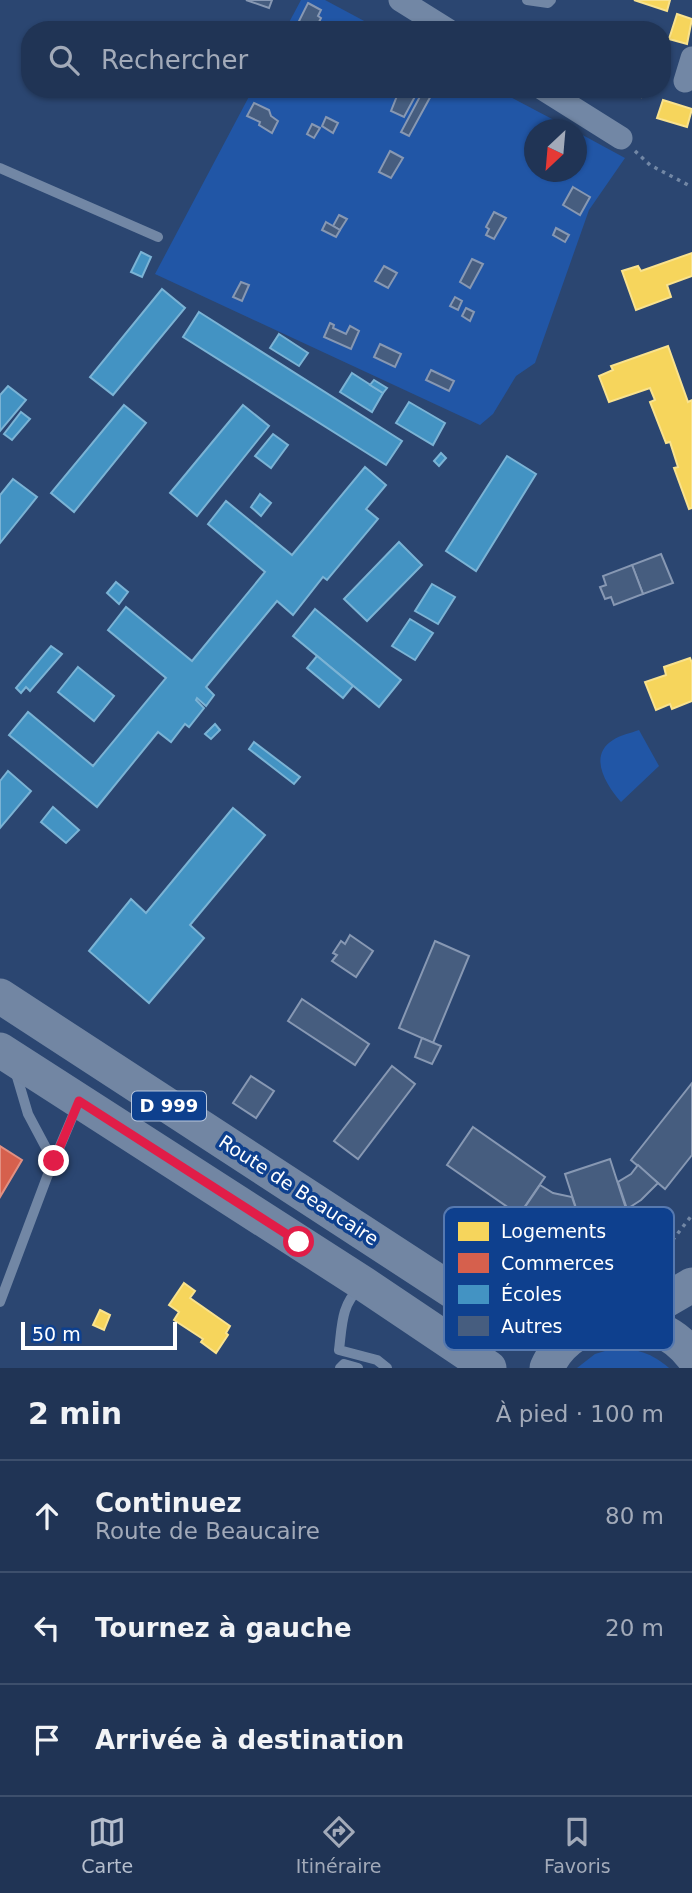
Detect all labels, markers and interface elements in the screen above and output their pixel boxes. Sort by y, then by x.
search box [21,21,671,98]
icon: search [45,41,83,79]
text: Rechercher [101,45,248,75]
north arrow [524,119,587,182]
road number: D 999 [132,1092,206,1120]
street label: Route de Beaucaire [215,1130,383,1250]
route end [38,1145,69,1176]
legend [444,1207,674,1350]
text: Logements [501,1220,606,1242]
route start [283,1226,314,1257]
text: Commerces [501,1252,614,1274]
text: Écoles [501,1283,562,1305]
text: Autres [501,1315,562,1337]
scale bar [21,1319,177,1351]
text: 50 m [32,1323,81,1345]
text: 2 min [28,1396,122,1431]
text: À pied · 100 m [496,1401,664,1427]
text: Continuez [95,1488,242,1518]
icon: ahead [28,1497,66,1535]
text: 80 m [605,1503,664,1529]
text: Route de Beaucaire [95,1518,320,1544]
icon: left [28,1609,66,1647]
text: Tournez à gauche [95,1613,352,1643]
text: 20 m [605,1615,664,1641]
icon: arrive [28,1721,66,1759]
text: Arrivée à destination [95,1725,404,1755]
tab: Carte [81,1813,133,1877]
tab: Itinéraire [296,1813,382,1877]
tab: Favoris [544,1813,611,1877]

